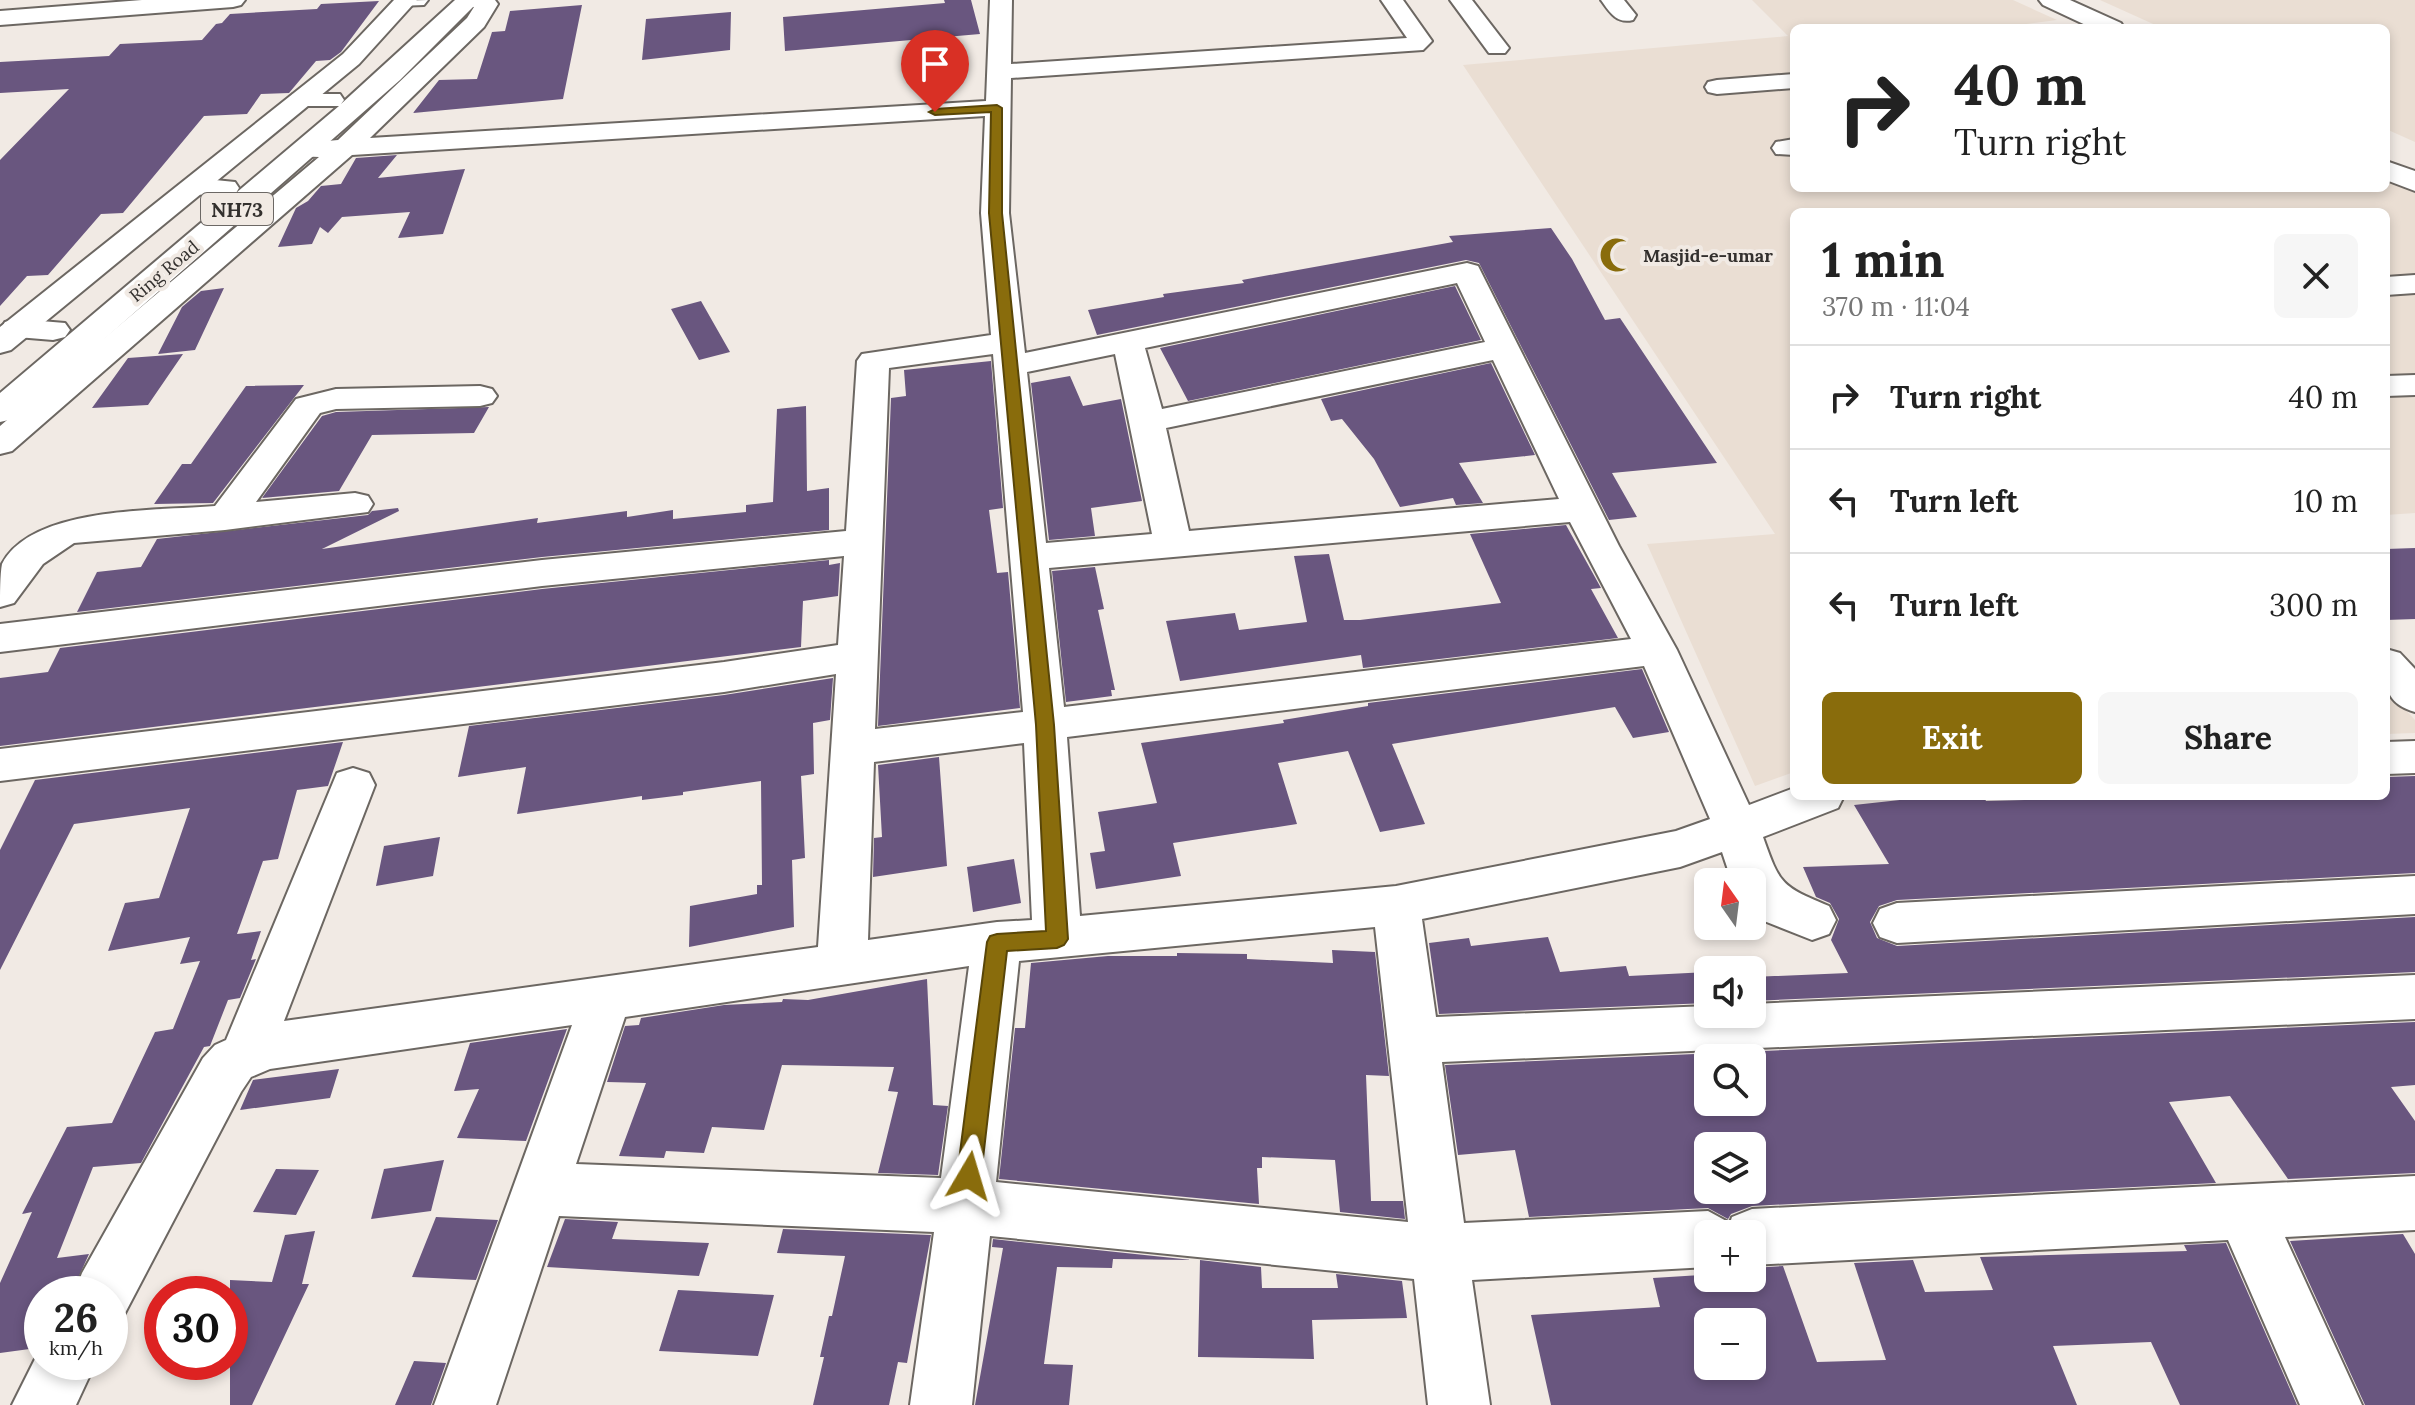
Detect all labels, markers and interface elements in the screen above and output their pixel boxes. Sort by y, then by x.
pin [901,30,969,112]
icon: arrive [913,42,957,86]
text: 40 m [1954,49,2087,120]
icon: right [1822,56,1926,160]
text: Turn right [1954,119,2127,165]
road number: NH73 [201,193,273,225]
text: 1 min [1822,229,1945,290]
button: close [2274,234,2358,318]
street label: Ring Road [125,235,204,307]
mosque icon: Masjid-e-umar [1598,236,1636,274]
place label: Masjid-e-umar [1643,244,1773,267]
text: 370 m · 11:04 [1822,290,1970,323]
icon: right [1822,375,1866,419]
text: Turn right [1890,378,2041,416]
text: 40 m [2288,378,2358,416]
icon: left [1822,479,1866,523]
text: Turn left [1890,482,2018,520]
text: 10 m [2294,482,2358,520]
icon: left [1822,583,1866,627]
text: Turn left [1890,586,2018,624]
text: 300 m [2269,586,2358,624]
button: Exit [1822,692,2082,784]
button: Share [2098,692,2358,784]
north arrow [1694,868,1766,940]
map controls [1694,868,1766,1380]
button: sound [1694,956,1766,1028]
button: search [1694,1044,1766,1116]
button: layers [1694,1132,1766,1204]
position arrow [927,1134,1011,1218]
button: + [1694,1220,1766,1292]
speed limit sign: 30 [144,1276,248,1380]
text: 26 [54,1292,98,1343]
button: − [1694,1308,1766,1380]
text: km/h [49,1335,103,1360]

